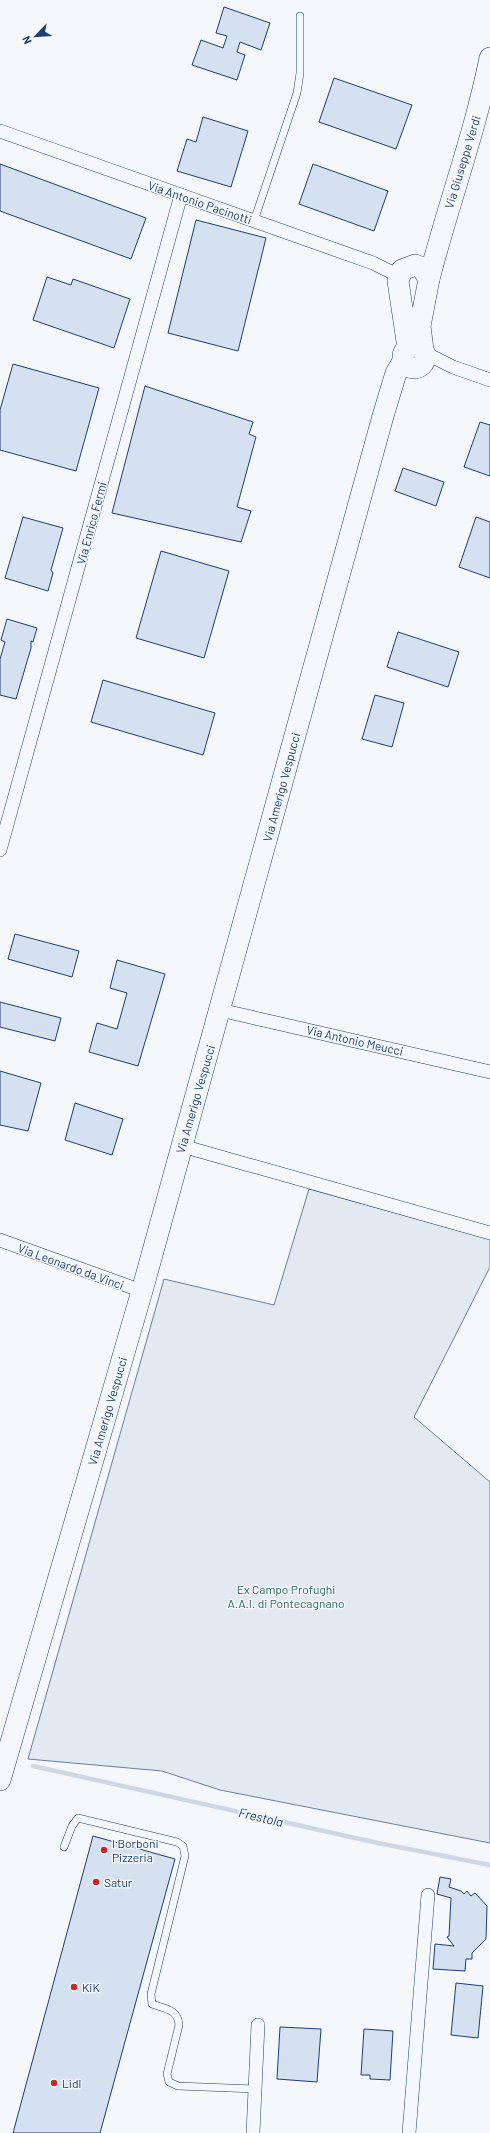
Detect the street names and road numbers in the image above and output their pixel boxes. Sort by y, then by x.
street label: Via Giuseppe Verdi [441,114,483,210]
street label: Via Antonio Pacinotti [146,178,254,226]
street label: Via Enrico Fermi [73,480,109,566]
street label: Via Amerigo Vespucci [260,731,302,843]
street label: Via Antonio Meucci [305,1022,405,1058]
street label: Via Amerigo Vespucci [173,1043,217,1155]
street label: Via Leonardo da Vinci [16,1240,126,1292]
street label: Via Amerigo Vespucci [85,1355,129,1467]

